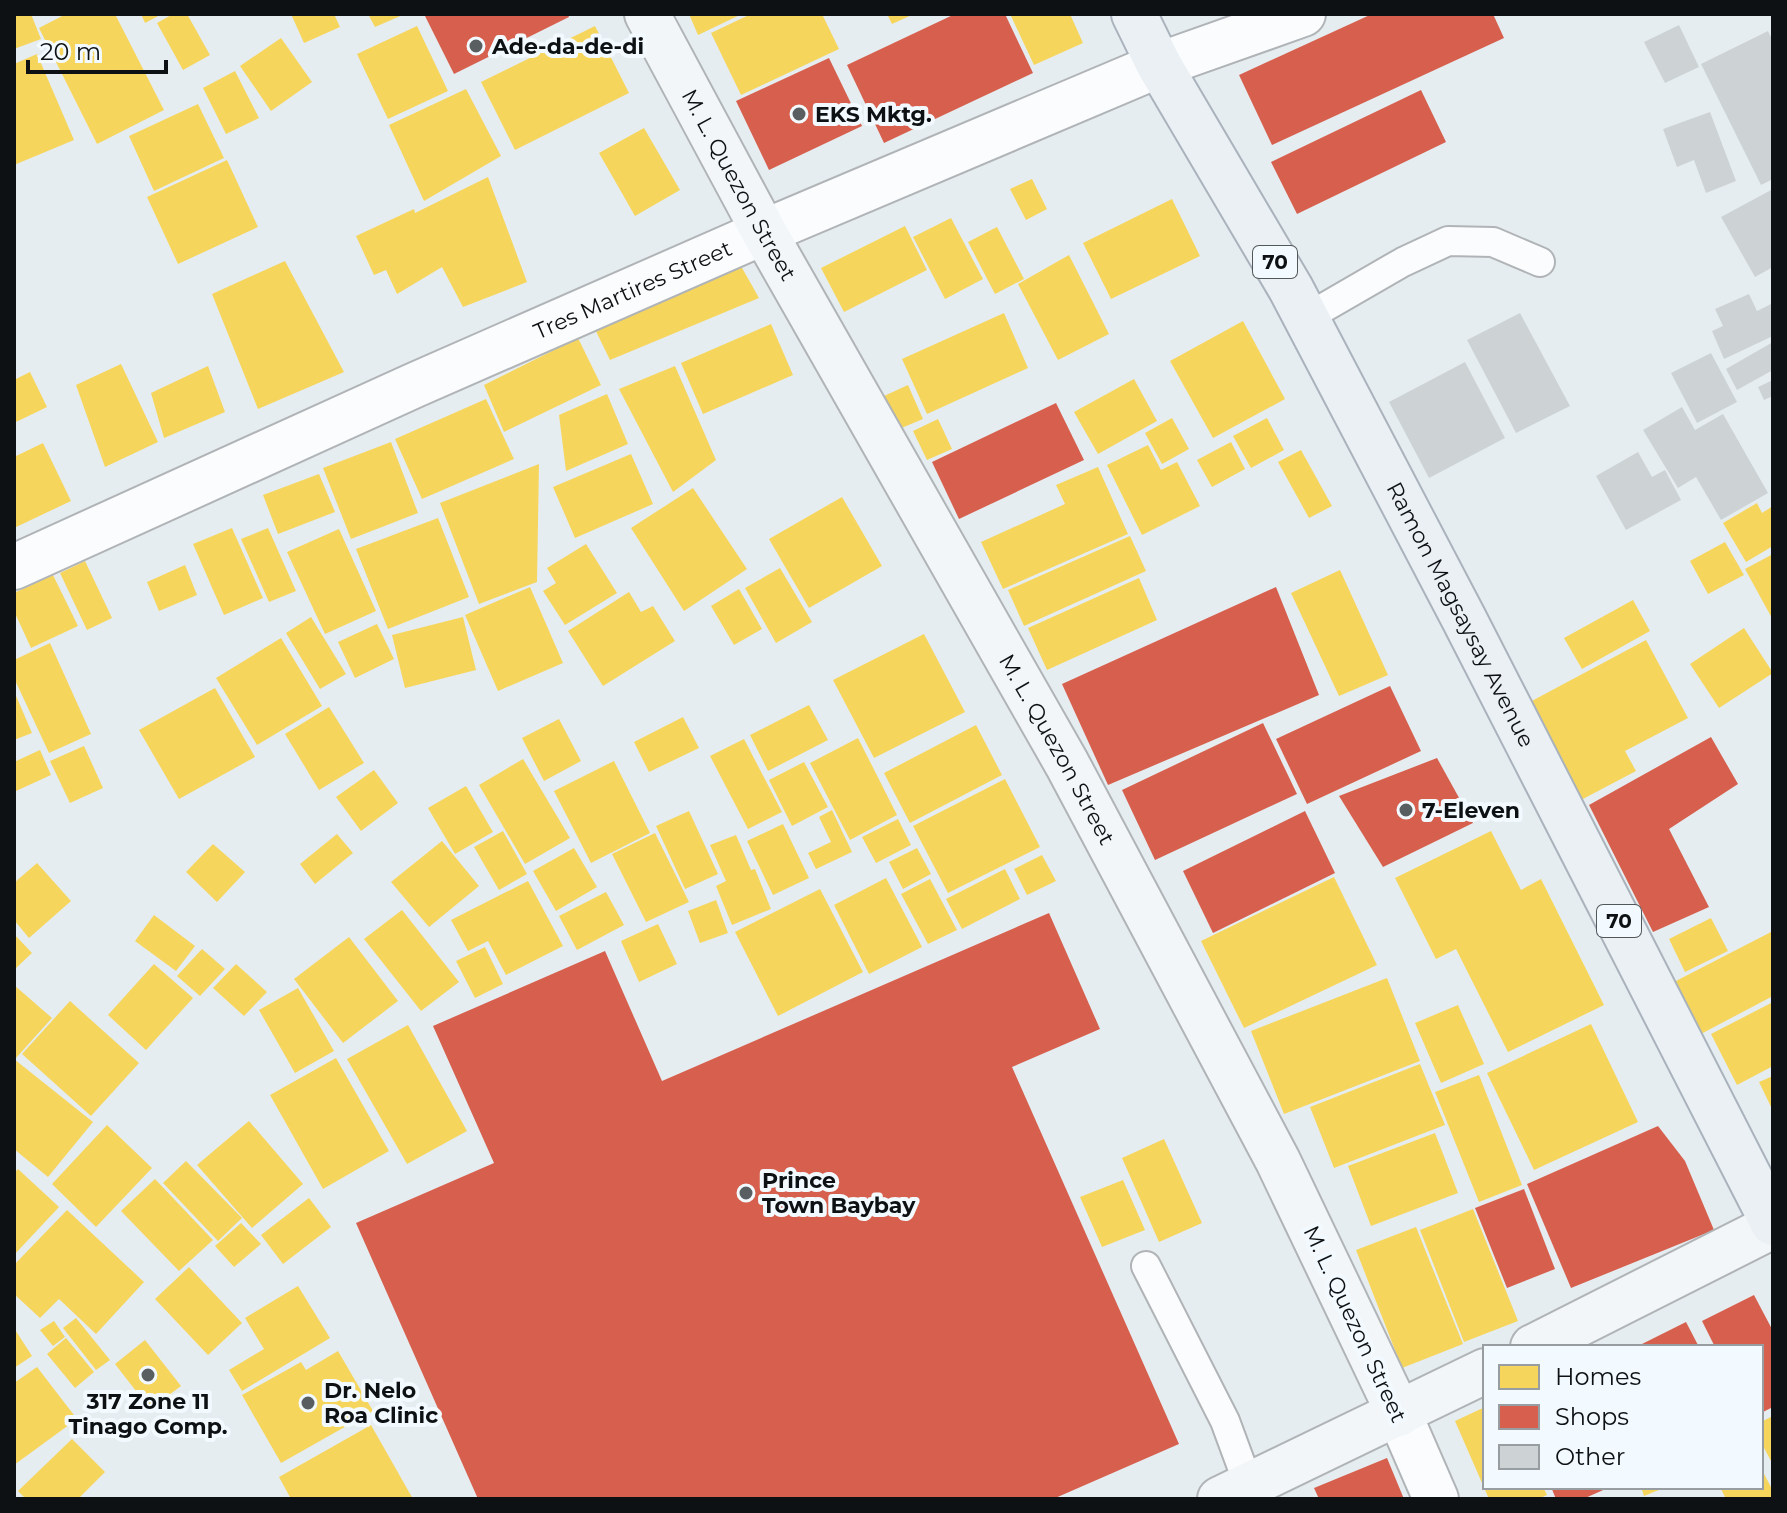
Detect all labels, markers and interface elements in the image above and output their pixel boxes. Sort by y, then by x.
scale bar [28,24,166,74]
place label: Ade-da-de-di [491,33,644,60]
text: 20 m [40,37,101,66]
marker: Ade-da-de-di [467,37,485,55]
street label: M. L. Quezon Street [676,84,802,285]
place label: EKS Mktg. [815,101,932,128]
marker: EKS Mktg. [790,105,808,123]
street label: Tres Martires Street [529,234,736,345]
road number: 70 [1253,246,1297,278]
street label: Ramon Magsaysay Avenue [1381,477,1541,752]
street label: M. L. Quezon Street [994,649,1121,849]
place label: 7-Eleven [1422,797,1520,824]
marker: 7-Eleven [1397,801,1415,819]
road number: 70 [1597,905,1641,937]
place label: Prince Town Baybay [762,1167,916,1219]
marker: Prince Town Baybay [737,1184,755,1202]
street label: M. L. Quezon Street [1298,1221,1412,1427]
legend [1483,1345,1763,1489]
text: Homes [1555,1362,1641,1391]
marker: 317 Zone 11 Tinago Comp. [139,1366,157,1384]
place label: Dr. Nelo Roa Clinic [324,1377,438,1429]
place label: 317 Zone 11 Tinago Comp. [69,1388,228,1440]
marker: Dr. Nelo Roa Clinic [299,1394,317,1412]
text: Shops [1555,1402,1629,1431]
text: Other [1555,1442,1625,1471]

